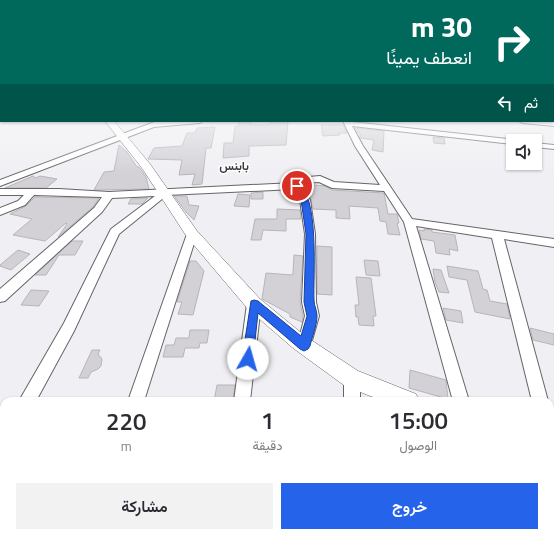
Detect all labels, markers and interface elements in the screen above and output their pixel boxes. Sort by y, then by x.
text: 30 m [411,5,472,48]
icon: right [486,16,538,68]
text: انعطف يمينًا [386,44,472,71]
text: ثم [524,91,538,114]
icon: left [494,92,516,114]
map controls [506,134,542,170]
button: sound [506,134,542,170]
district label: بابنس [219,156,249,175]
pin [280,169,314,203]
icon: arrive [286,175,308,197]
position arrow [227,338,269,380]
text: 1 [261,402,274,438]
text: 15:00 [388,402,448,438]
text: 220 [106,403,146,439]
text: دقيقة [252,435,282,455]
text: الوصول [399,435,437,455]
text: m [121,436,132,456]
button: مشاركة [16,483,273,529]
button: خروج [281,483,538,529]

